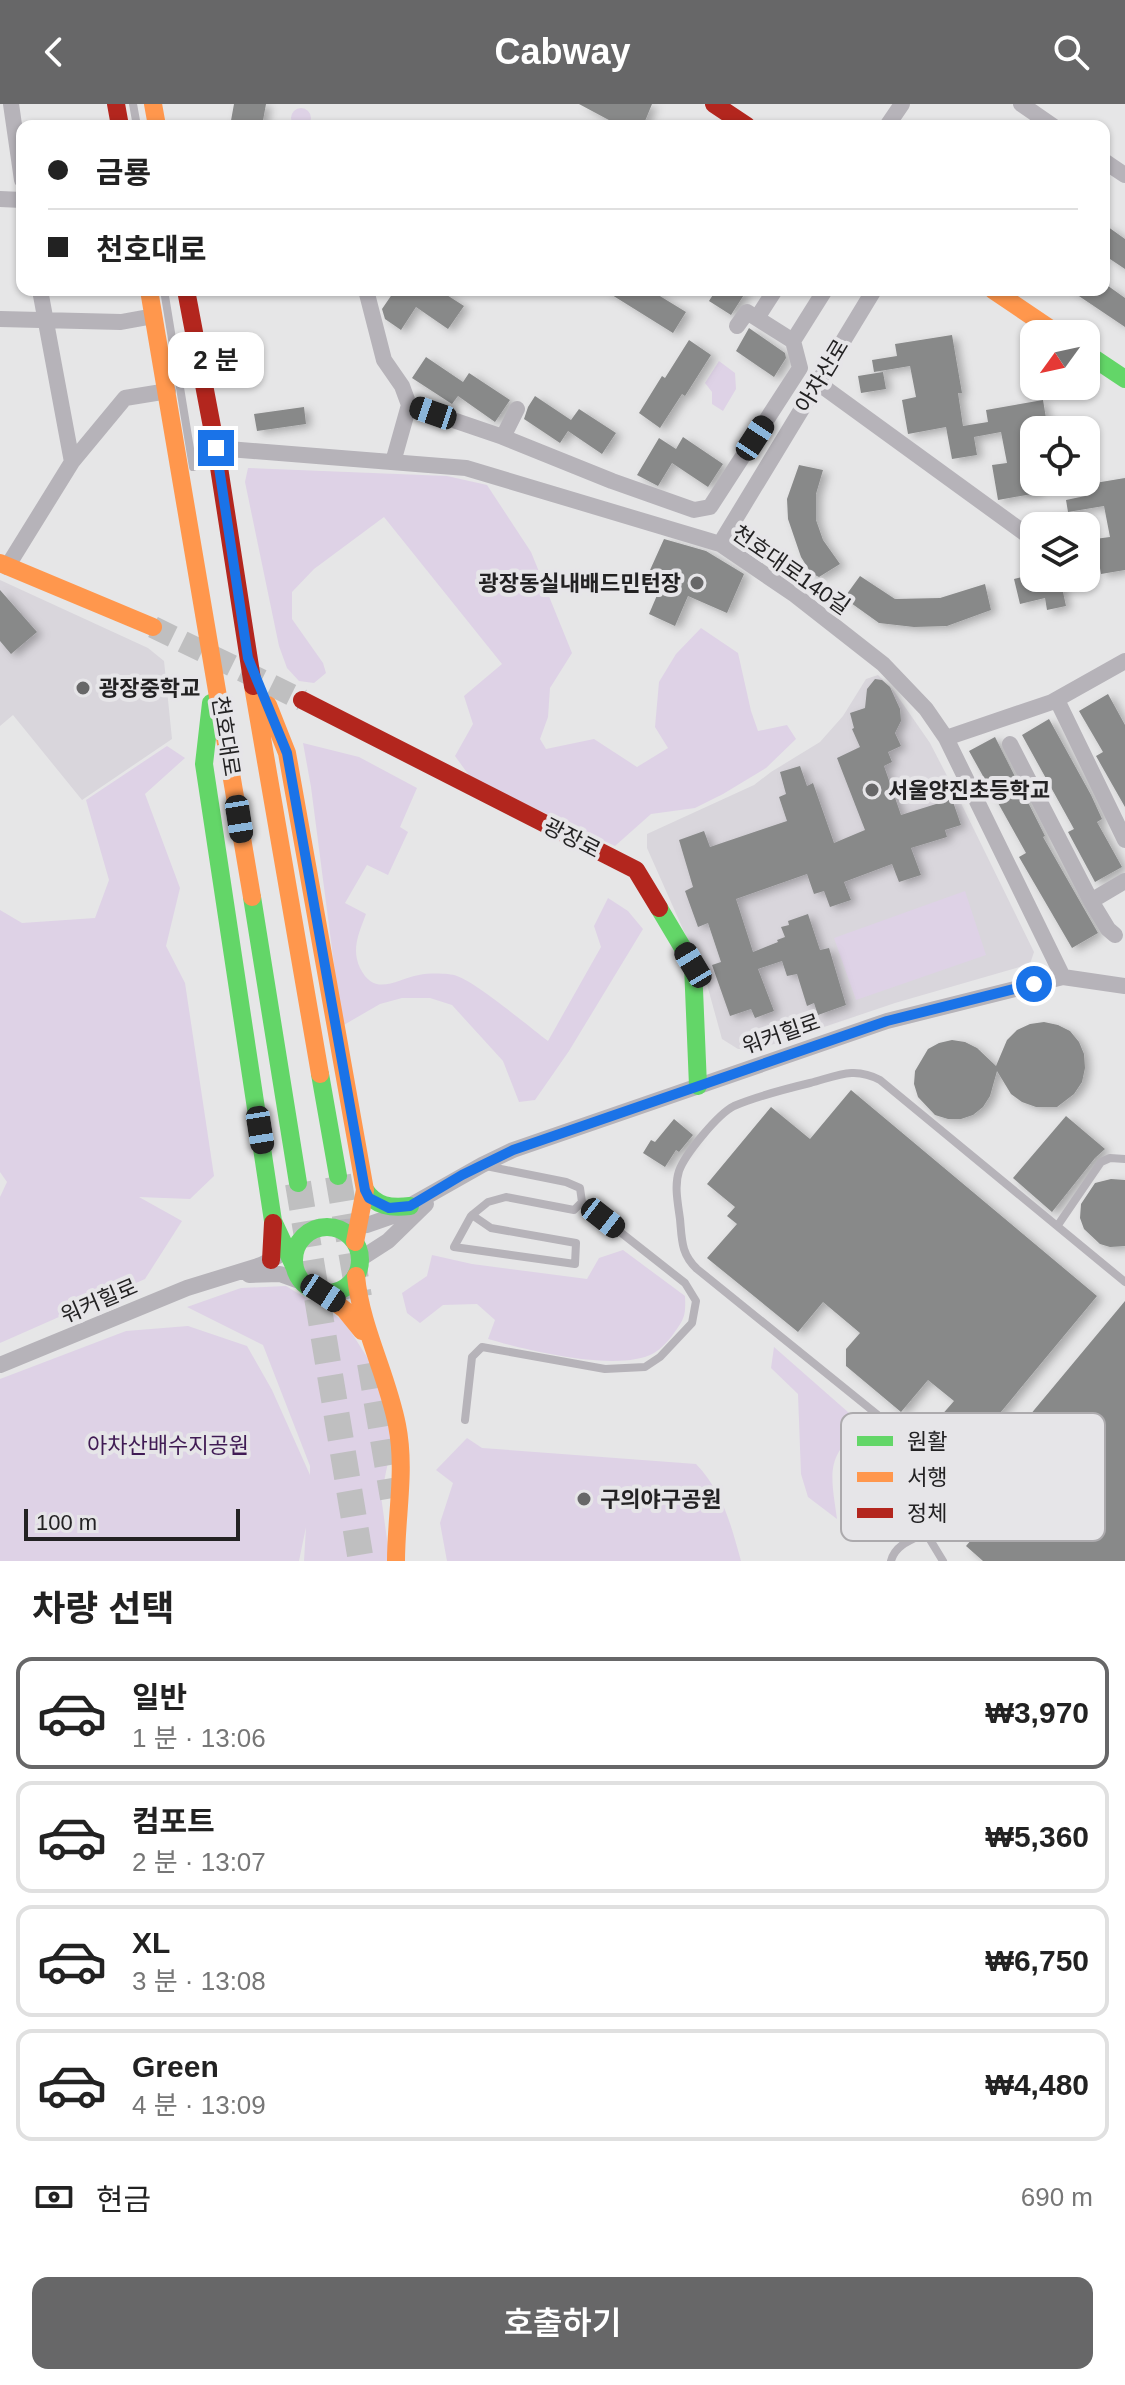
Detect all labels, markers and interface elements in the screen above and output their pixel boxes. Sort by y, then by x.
icon: back [32,30,76,74]
icon: search [1049,30,1093,74]
text: Cabway [494,31,631,72]
text: 금룡 [96,156,151,189]
text: 천호대로 [96,233,206,266]
north arrow [1020,320,1100,400]
map controls [1020,320,1100,592]
callout: 2 분 [168,332,264,388]
street label: 아차산로 [790,335,854,417]
text: 2 분 [193,345,239,375]
car [406,394,460,432]
car [732,411,778,465]
button: locate [1020,416,1100,496]
route end [198,430,234,466]
button: layers [1020,512,1100,592]
street label: 천호대로140길 [727,520,855,620]
place label: 광장동실내배드민턴장 [479,571,681,596]
marker: 광장동실내배드민턴장 [688,574,706,592]
place label: 광장중학교 [99,676,200,701]
marker: 광장중학교 [74,679,92,697]
street label: 천호대로 [207,694,245,778]
place label: 서울양진초등학교 [888,778,1050,803]
marker: 서울양진초등학교 [863,781,881,799]
car [223,793,255,845]
street label: 광장로 [539,813,605,863]
car [670,938,716,992]
route start [1016,966,1052,1002]
street label: 워커힐로 [739,1009,823,1059]
car [244,1104,276,1156]
car [577,1194,629,1242]
car [296,1270,350,1316]
street label: 워커힐로 [57,1274,141,1328]
legend [841,1413,1105,1541]
text: 원활 [907,1429,947,1454]
park label: 아차산배수지공원 [87,1433,249,1458]
text: 서행 [907,1465,947,1490]
place label: 구의야구공원 [600,1487,721,1512]
marker: 구의야구공원 [575,1490,593,1508]
text: 정체 [907,1501,947,1526]
scale bar [24,1505,240,1541]
text: 100 m [36,1510,97,1535]
text: 차량 선택 [32,1588,174,1629]
icon: car [36,1677,108,1749]
text: 일반 [132,1681,187,1714]
text: ₩3,970 [986,1696,1089,1729]
text: 1 분 · 13:06 [132,1723,266,1753]
icon: car [36,1801,108,1873]
text: 컴포트 [132,1805,215,1838]
text: ₩5,360 [986,1820,1089,1853]
text: 2 분 · 13:07 [132,1847,266,1877]
icon: car [36,1925,108,1997]
text: XL [132,1926,170,1959]
text: ₩6,750 [986,1944,1089,1977]
text: 3 분 · 13:08 [132,1966,266,1996]
icon: car [36,2049,108,2121]
text: Green [132,2050,219,2083]
text: ₩4,480 [986,2068,1089,2101]
text: 4 분 · 13:09 [132,2090,266,2120]
icon: cash [32,2175,76,2219]
text: 690 m [1021,2182,1093,2212]
text: 현금 [96,2183,151,2216]
button: 호출하기 [32,2277,1093,2369]

